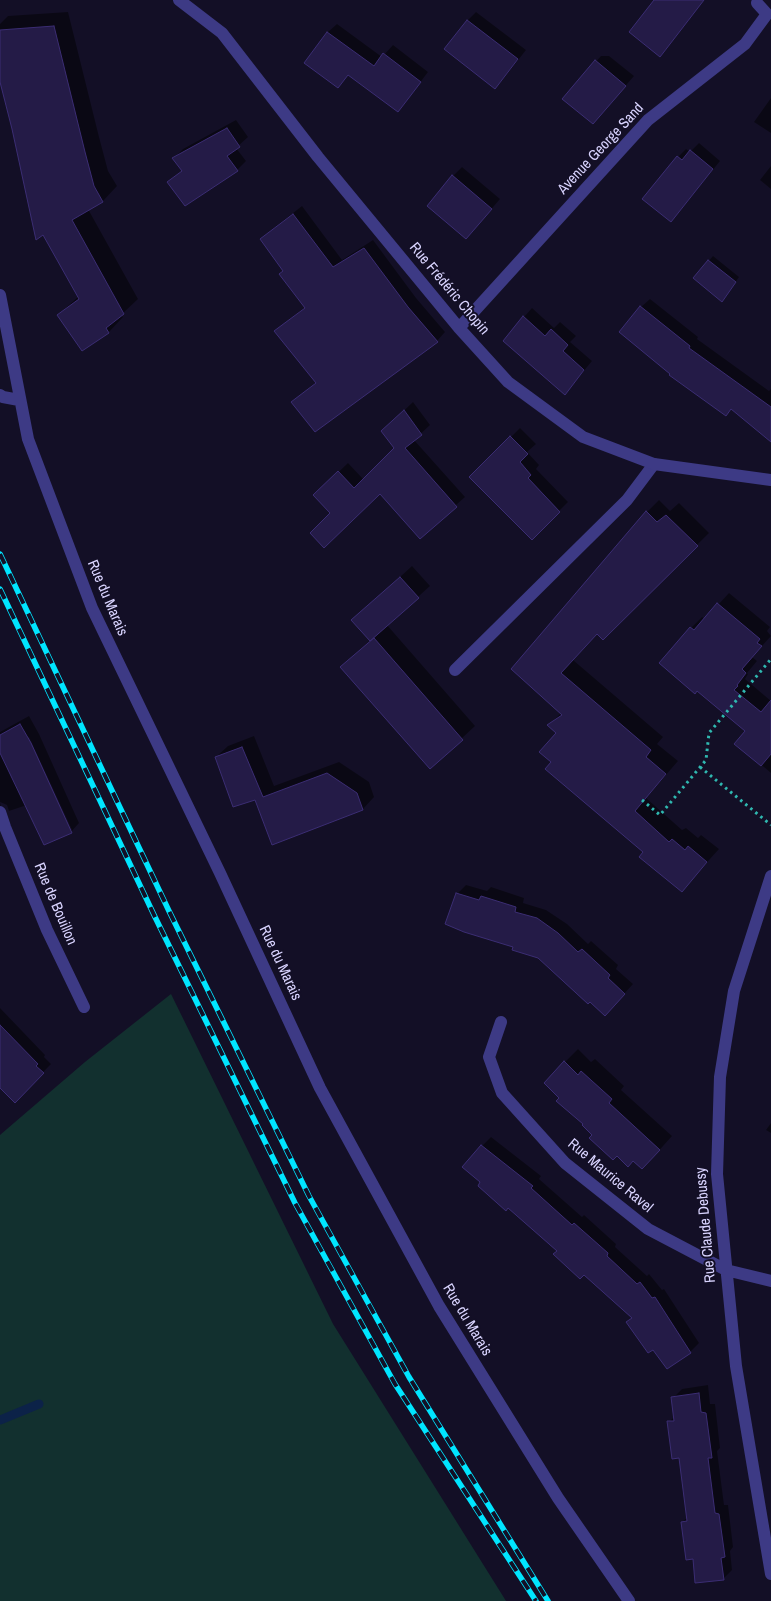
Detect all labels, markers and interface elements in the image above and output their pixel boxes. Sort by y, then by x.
street label: Avenue George Sand [554,100,648,198]
street label: Rue Frédéric Chopin [405,239,493,339]
street label: Rue du Marais [83,557,131,639]
street label: Rue de Bouillon [30,860,80,948]
street label: Rue du Marais [255,923,305,1003]
street label: Rue Maurice Ravel [564,1135,656,1217]
street label: Rue Claude Debussy [692,1166,720,1284]
street label: Rue du Marais [439,1281,495,1359]

